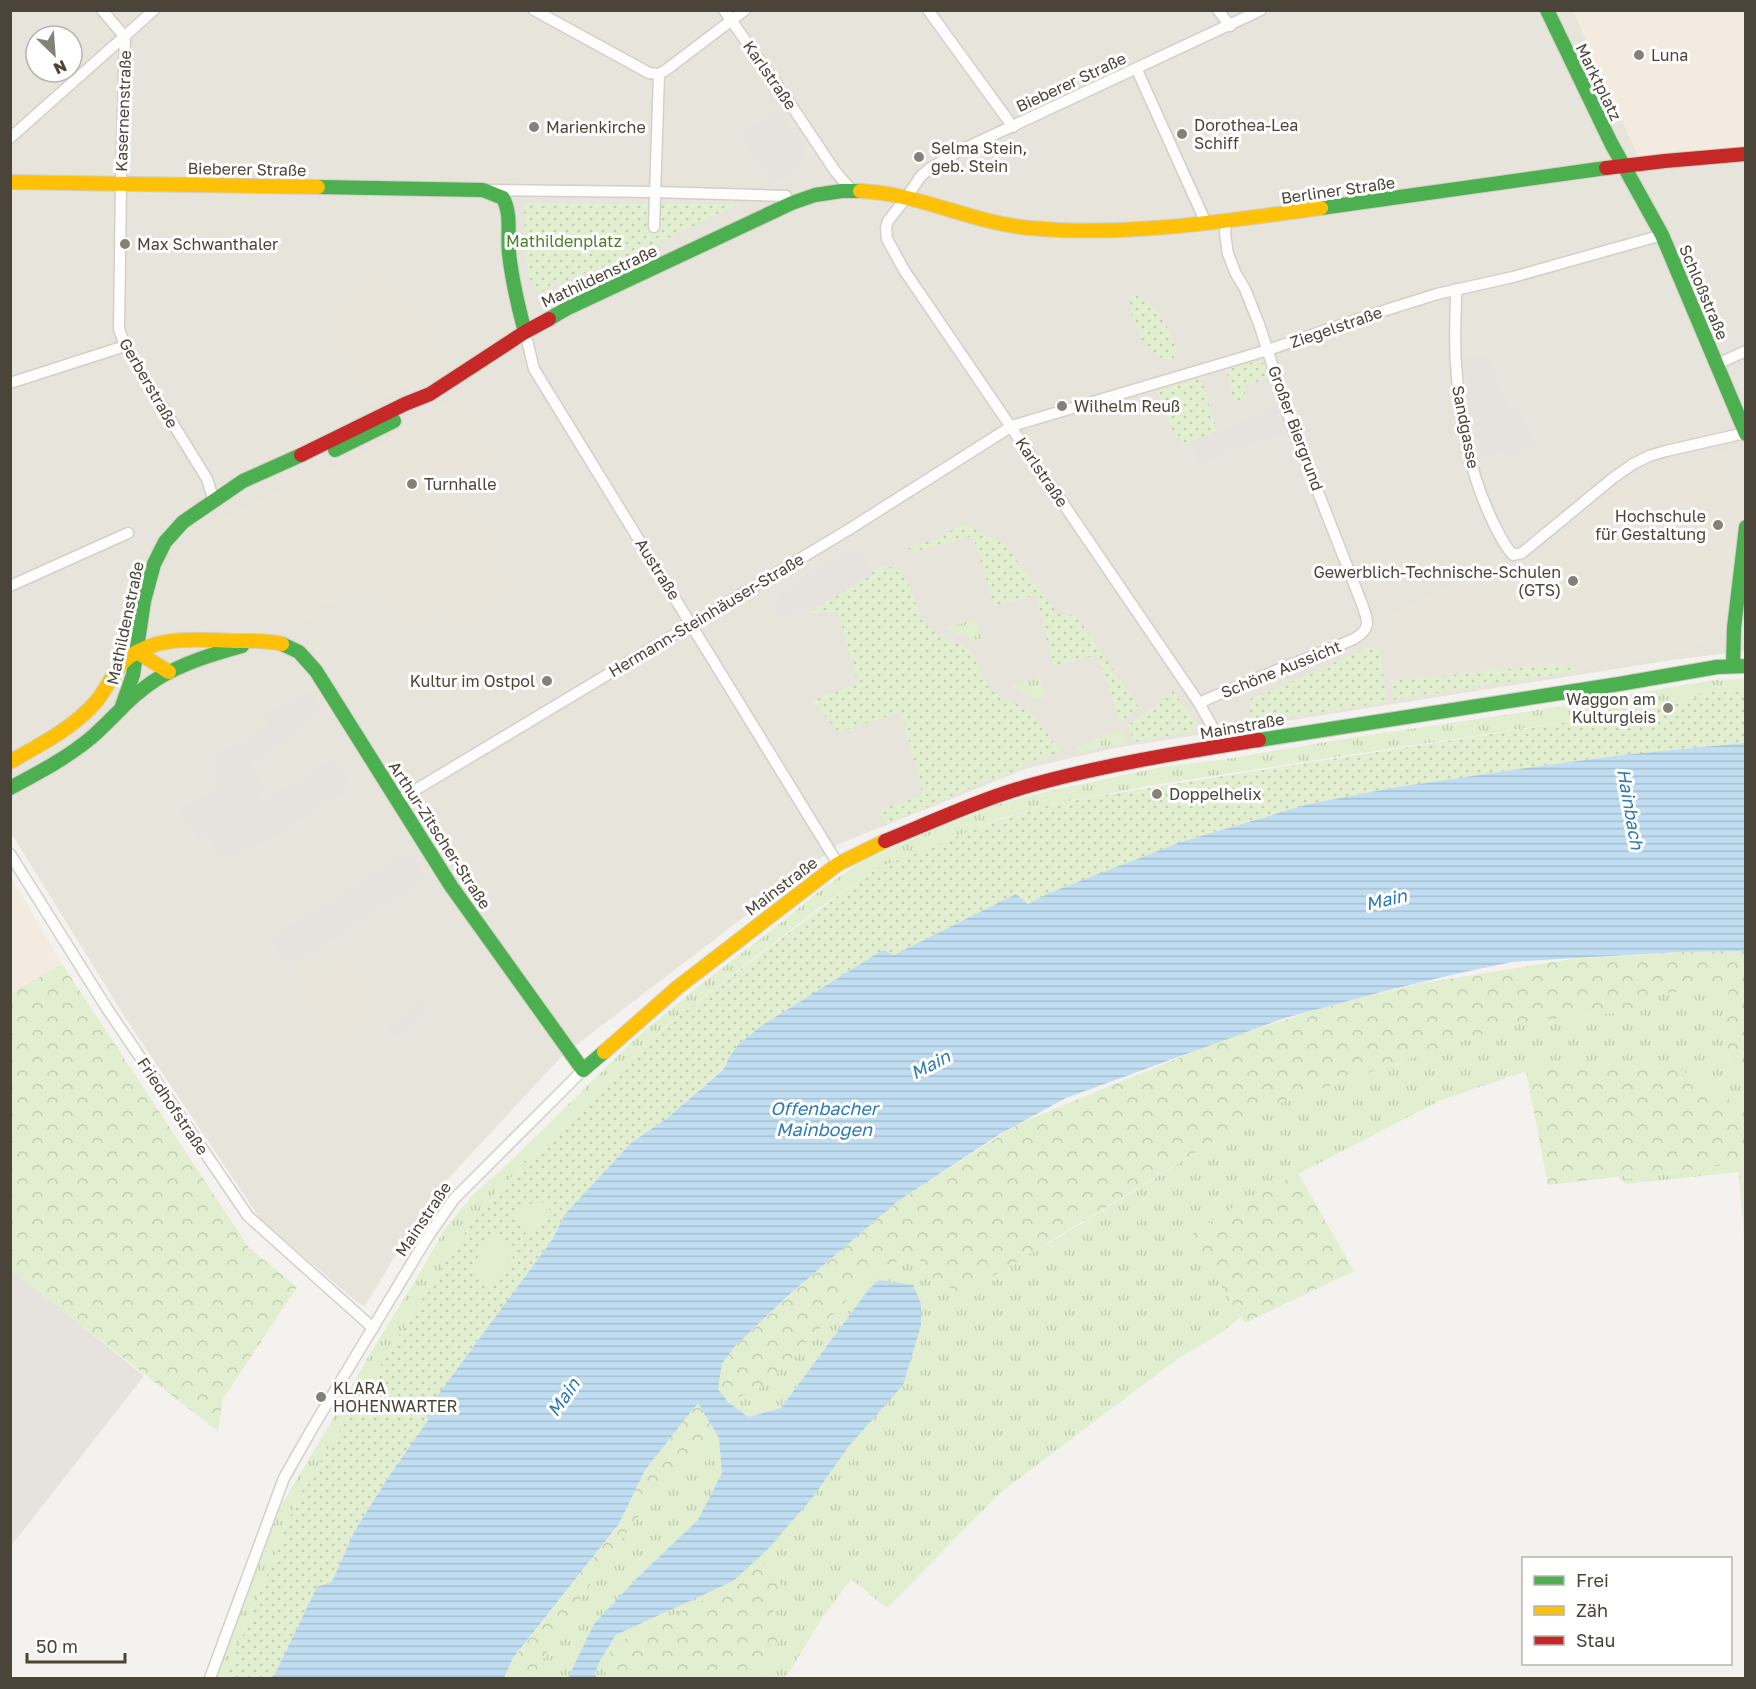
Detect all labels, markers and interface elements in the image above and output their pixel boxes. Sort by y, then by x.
north arrow [24,24,84,84]
street label: Karlstraße [739,37,801,113]
street label: Marktplatz [1572,40,1626,124]
place label: Luna [1651,45,1688,65]
street label: Bieberer Straße [1013,48,1129,116]
marker: Luna [1632,48,1646,62]
street label: Kasernenstraße [111,50,135,172]
text: N [51,56,70,79]
place label: Dorothea-Lea Schiff [1194,115,1298,153]
place label: Marienkirche [546,117,646,137]
marker: Marienkirche [527,120,541,134]
marker: Dorothea-Lea Schiff [1175,127,1189,141]
place label: Selma Stein, geb. Stein [931,138,1027,176]
marker: Selma Stein, geb. Stein [912,150,926,164]
street label: Bieberer Straße [187,158,307,180]
street label: Berliner Straße [1280,172,1396,208]
park label: Mathildenplatz [506,231,622,251]
place label: Max Schwanthaler [137,234,278,254]
marker: Max Schwanthaler [118,237,132,251]
street label: Mathildenstraße [538,240,660,312]
street label: Schloßstraße [1675,242,1733,342]
street label: Ziegelstraße [1287,302,1385,352]
street label: Gerberstraße [115,334,183,432]
street label: Großer Biergrund [1264,363,1328,493]
street label: Sandgasse [1448,384,1484,470]
place label: Wilhelm Reuß [1074,396,1180,416]
marker: Wilhelm Reuß [1055,399,1069,413]
street label: Karlstraße [1011,433,1073,511]
place label: Turnhalle [424,474,496,494]
marker: Turnhalle [405,477,419,491]
place label: Hochschule für Gestaltung [1595,506,1706,544]
marker: Hochschule für Gestaltung [1711,518,1725,532]
street label: Austraße [631,535,685,603]
street label: Hermann-Steinhäuser-Straße [605,549,807,681]
street label: Mathildenstraße [102,559,148,687]
place label: Gewerblich-Technische-Schulen (GTS) [1313,562,1561,600]
marker: Gewerblich-Technische-Schulen (GTS) [1566,574,1580,588]
street label: Schöne Aussicht [1218,636,1344,702]
place label: Kultur im Ostpol [410,671,535,691]
marker: Kultur im Ostpol [540,674,554,688]
place label: Waggon am Kulturgleis [1566,689,1656,727]
marker: Waggon am Kulturgleis [1661,701,1675,715]
street label: Mainstraße [1198,709,1286,743]
street label: Arthur-Zitscher-Straße [385,757,495,913]
water label: Hainbach [1613,767,1649,852]
place label: Doppelhelix [1169,784,1261,804]
marker: Doppelhelix [1150,787,1164,801]
street label: Mainstraße [741,852,821,920]
water label: Main [1363,883,1410,914]
water label: Main [906,1044,954,1083]
street label: Friedhofstraße [133,1054,213,1158]
water label: Offenbacher Mainbogen [770,1097,881,1140]
street label: Mainstraße [391,1178,455,1260]
water label: Main [542,1373,584,1420]
place label: KLARA HOHENWARTER [333,1378,458,1416]
marker: KLARA HOHENWARTER [314,1390,328,1404]
legend [1522,1557,1732,1665]
text: Frei [1576,1569,1609,1591]
text: Zäh [1576,1599,1608,1621]
scale bar [27,1626,124,1664]
text: Stau [1576,1629,1615,1651]
text: 50 m [36,1635,78,1657]

